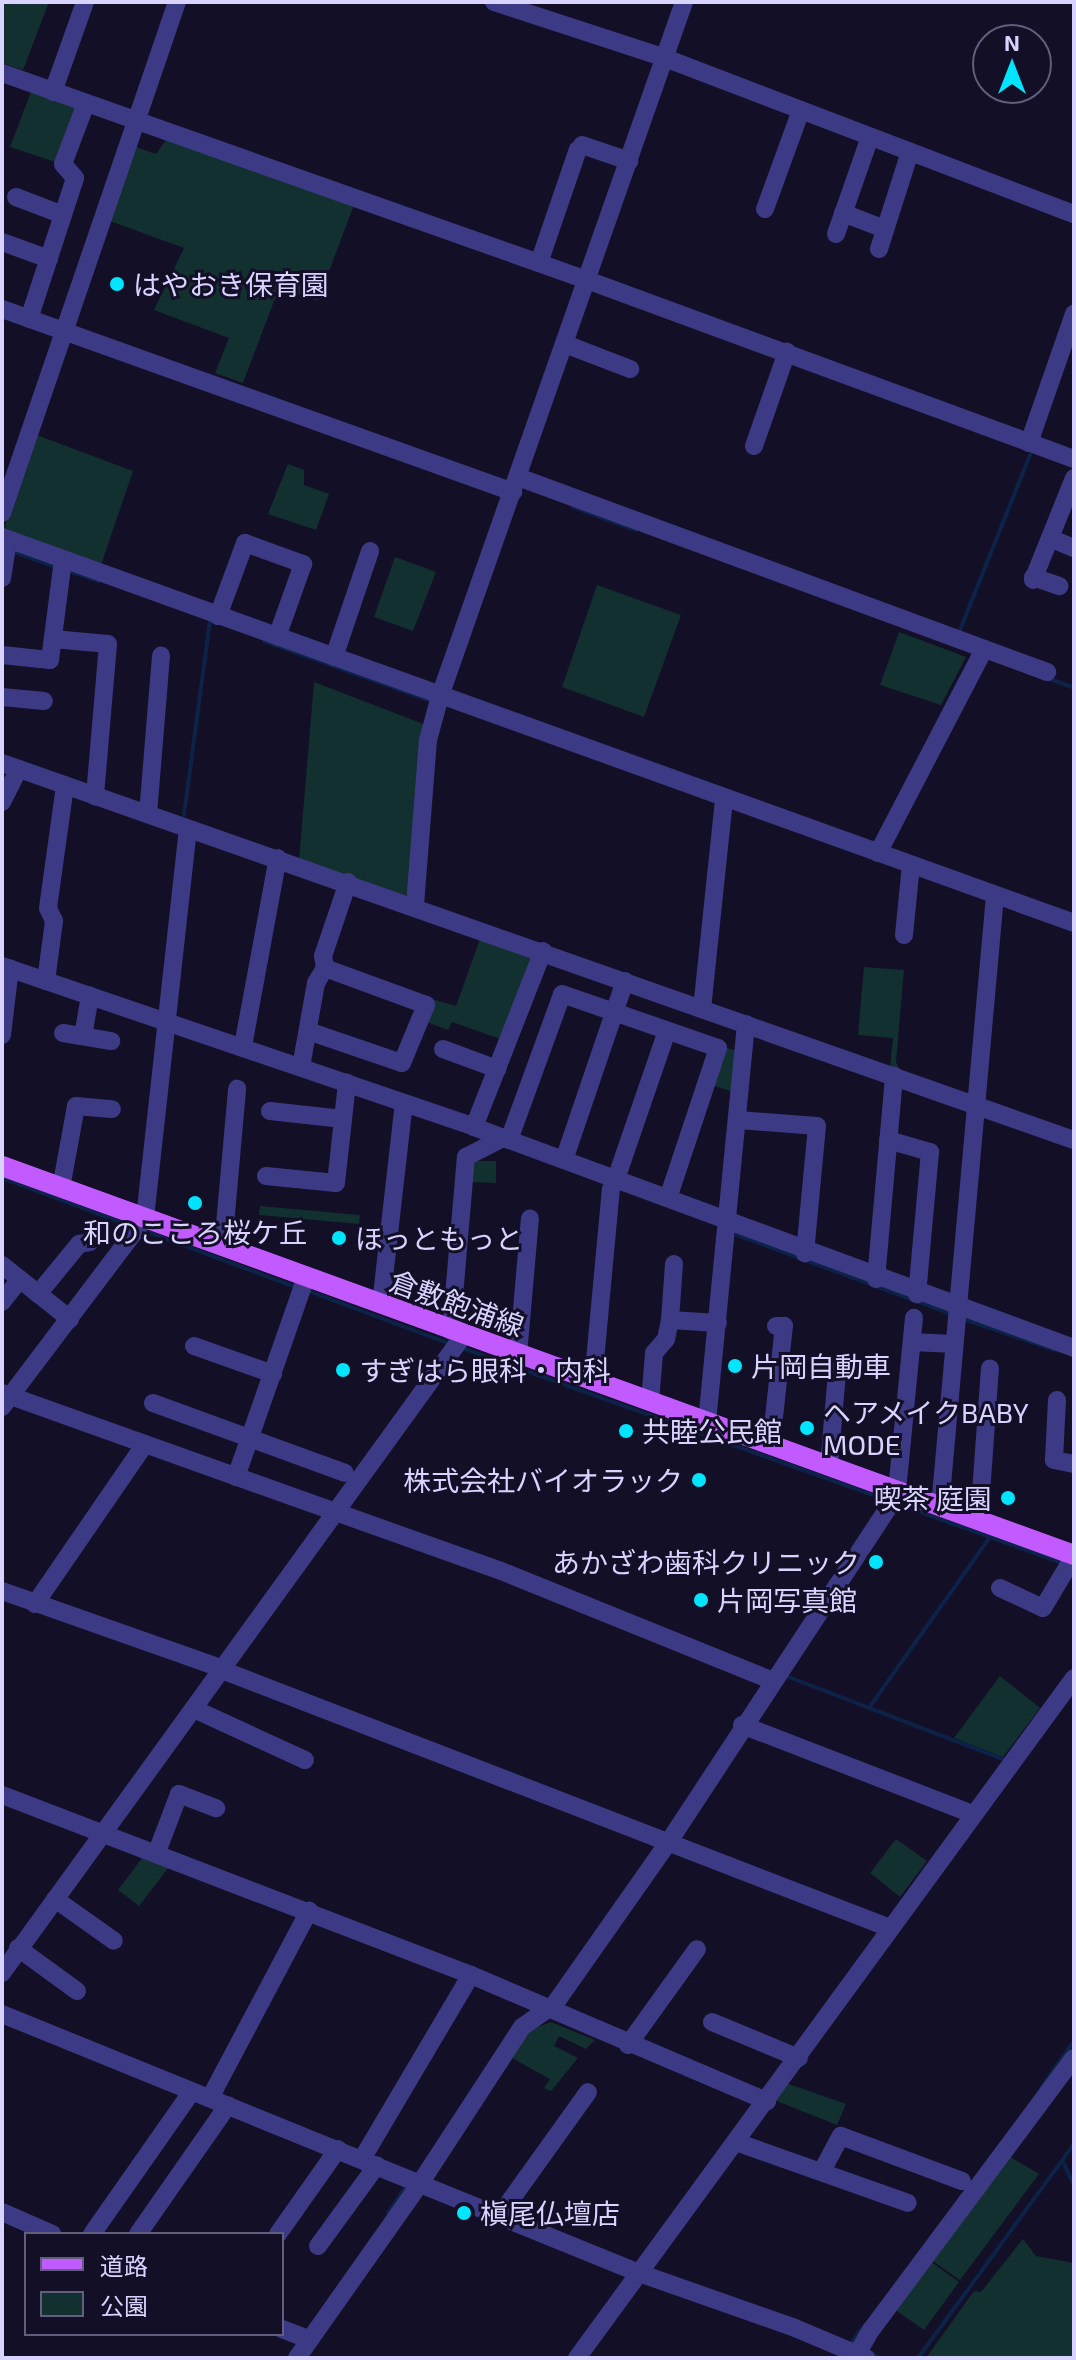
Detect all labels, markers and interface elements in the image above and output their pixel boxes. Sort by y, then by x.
north arrow [972,24,1052,104]
text: N [1004,29,1020,55]
place label: はやおき保育園 [133,267,329,301]
marker: はやおき保育園 [108,275,126,293]
marker: 和のこころ桜ケ丘 [186,1194,204,1212]
place label: 和のこころ桜ケ丘 [83,1215,307,1249]
place label: ほっともっと [355,1221,523,1255]
marker: ほっともっと [330,1229,348,1247]
street label: 倉敷飽浦線 [385,1263,529,1343]
place label: 片岡自動車 [751,1349,891,1383]
place label: すぎはら眼科・内科 [359,1353,611,1387]
marker: 片岡自動車 [726,1357,744,1375]
marker: すぎはら眼科・内科 [334,1361,352,1379]
place label: ヘアメイクBABY MODE [823,1395,1031,1461]
place label: 共睦公民館 [642,1414,782,1448]
marker: ヘアメイクBABY MODE [798,1419,816,1437]
marker: 共睦公民館 [617,1422,635,1440]
place label: 株式会社バイオラック [403,1463,683,1497]
marker: 株式会社バイオラック [690,1471,708,1489]
place label: 喫茶 庭園 [874,1481,992,1515]
marker: 喫茶 庭園 [999,1489,1017,1507]
place label: あかざわ歯科クリニック [552,1545,860,1579]
marker: あかざわ歯科クリニック [867,1553,885,1571]
place label: 片岡写真館 [717,1583,857,1617]
marker: 片岡写真館 [692,1591,710,1609]
place label: 槇尾仏壇店 [480,2196,620,2230]
marker: 槇尾仏壇店 [455,2204,473,2222]
legend [24,2232,284,2336]
text: 道路 [100,2251,148,2280]
text: 公園 [100,2291,148,2320]

